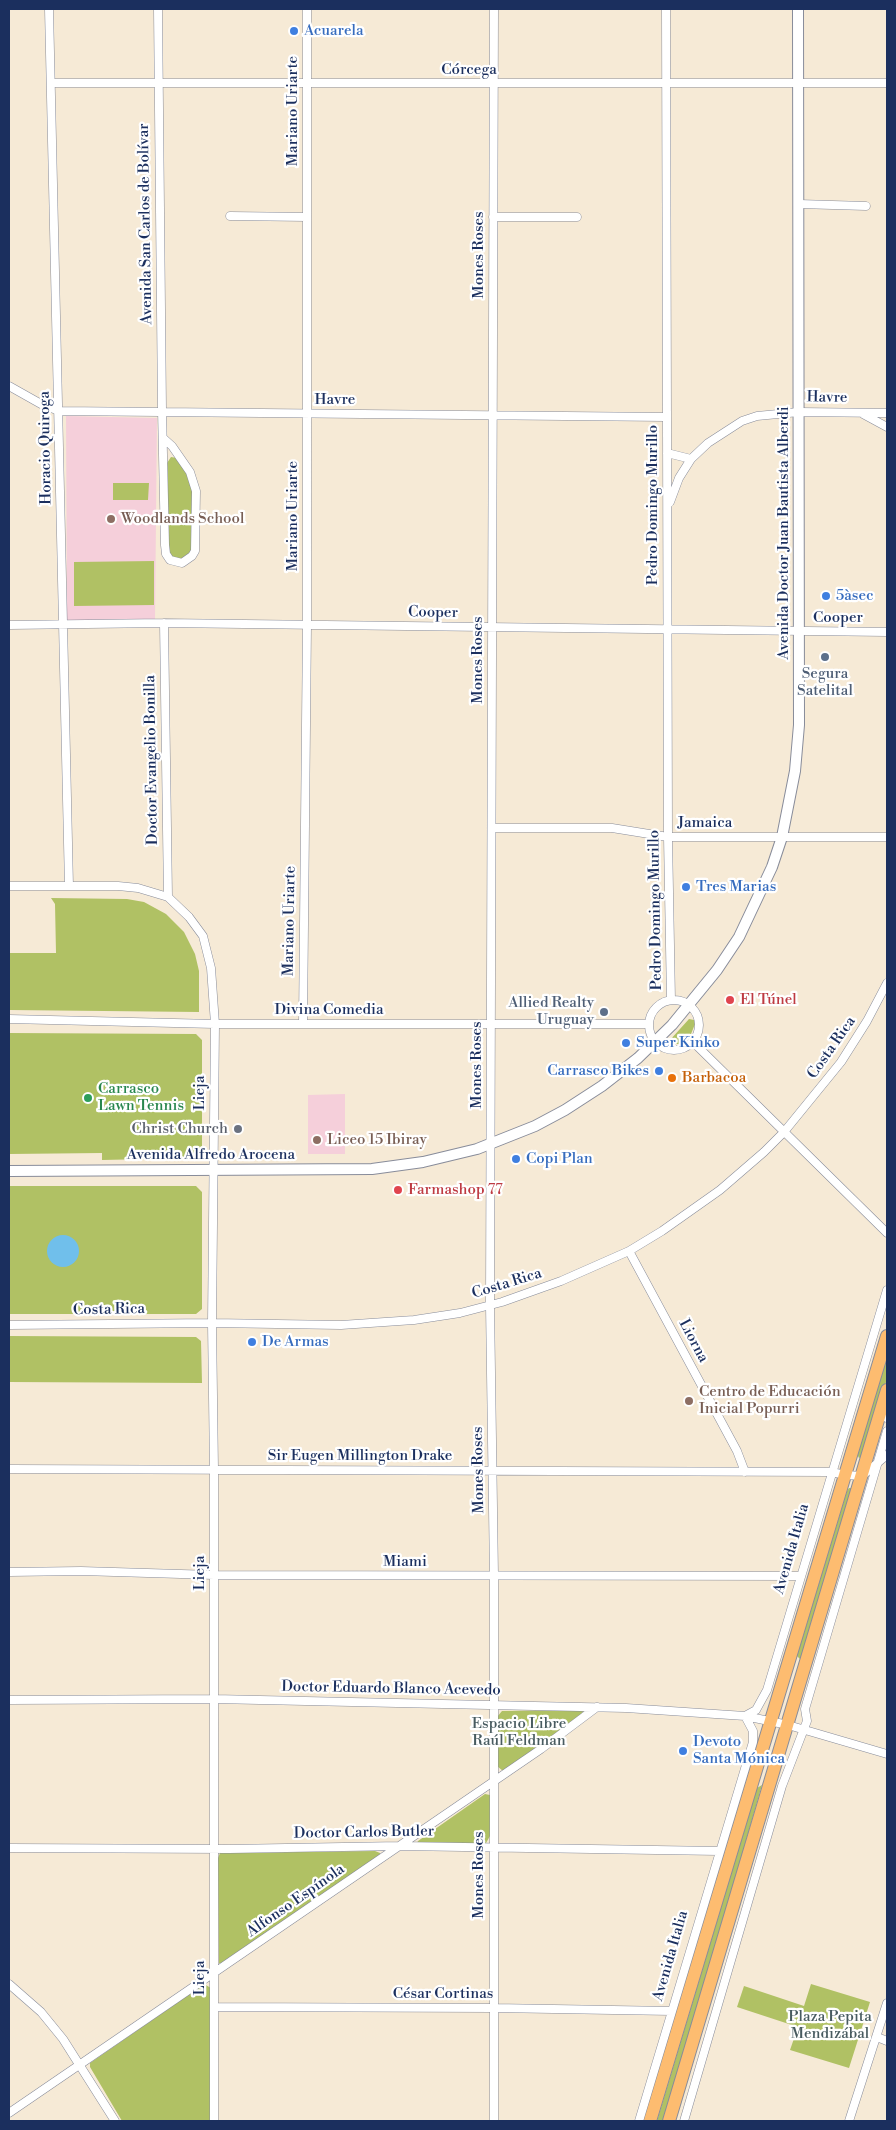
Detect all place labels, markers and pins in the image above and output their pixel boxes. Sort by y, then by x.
place label: Acuarela [304,22,364,40]
marker: Acuarela [288,25,300,37]
place label: Woodlands School [121,510,244,528]
marker: Woodlands School [105,513,117,525]
place label: 5àsec [836,587,874,605]
marker: 5àsec [820,590,832,602]
marker: Segura Satelital [819,651,831,663]
place label: Segura Satelital [797,665,853,700]
place label: Tres Marias [696,878,776,896]
marker: Tres Marias [680,881,692,893]
place label: El Túnel [740,991,797,1009]
place label: Allied Realty Uruguay [508,994,594,1029]
marker: El Túnel [724,994,736,1006]
marker: Allied Realty Uruguay [598,1006,610,1018]
place label: Super Kinko [636,1034,720,1052]
marker: Super Kinko [620,1037,632,1049]
place label: Carrasco Bikes [547,1062,649,1080]
marker: Carrasco Bikes [653,1065,665,1077]
place label: Barbacoa [682,1069,746,1087]
marker: Barbacoa [666,1072,678,1084]
place label: Carrasco Lawn Tennis [98,1080,184,1115]
marker: Carrasco Lawn Tennis [82,1092,94,1104]
place label: Christ Church [131,1120,228,1138]
marker: Christ Church [232,1123,244,1135]
place label: Liceo 15 Ibiray [327,1131,427,1149]
marker: Liceo 15 Ibiray [311,1134,323,1146]
place label: Copi Plan [526,1150,593,1168]
marker: Copi Plan [510,1153,522,1165]
place label: Farmashop 77 [408,1181,503,1199]
marker: Farmashop 77 [392,1184,404,1196]
place label: De Armas [262,1333,329,1351]
marker: De Armas [246,1336,258,1348]
place label: Centro de Educación Inicial Popurri [699,1383,841,1418]
marker: Centro de Educación Inicial Popurri [683,1395,695,1407]
place label: Devoto Santa Mónica [693,1733,785,1768]
marker: Devoto Santa Mónica [677,1745,689,1757]

